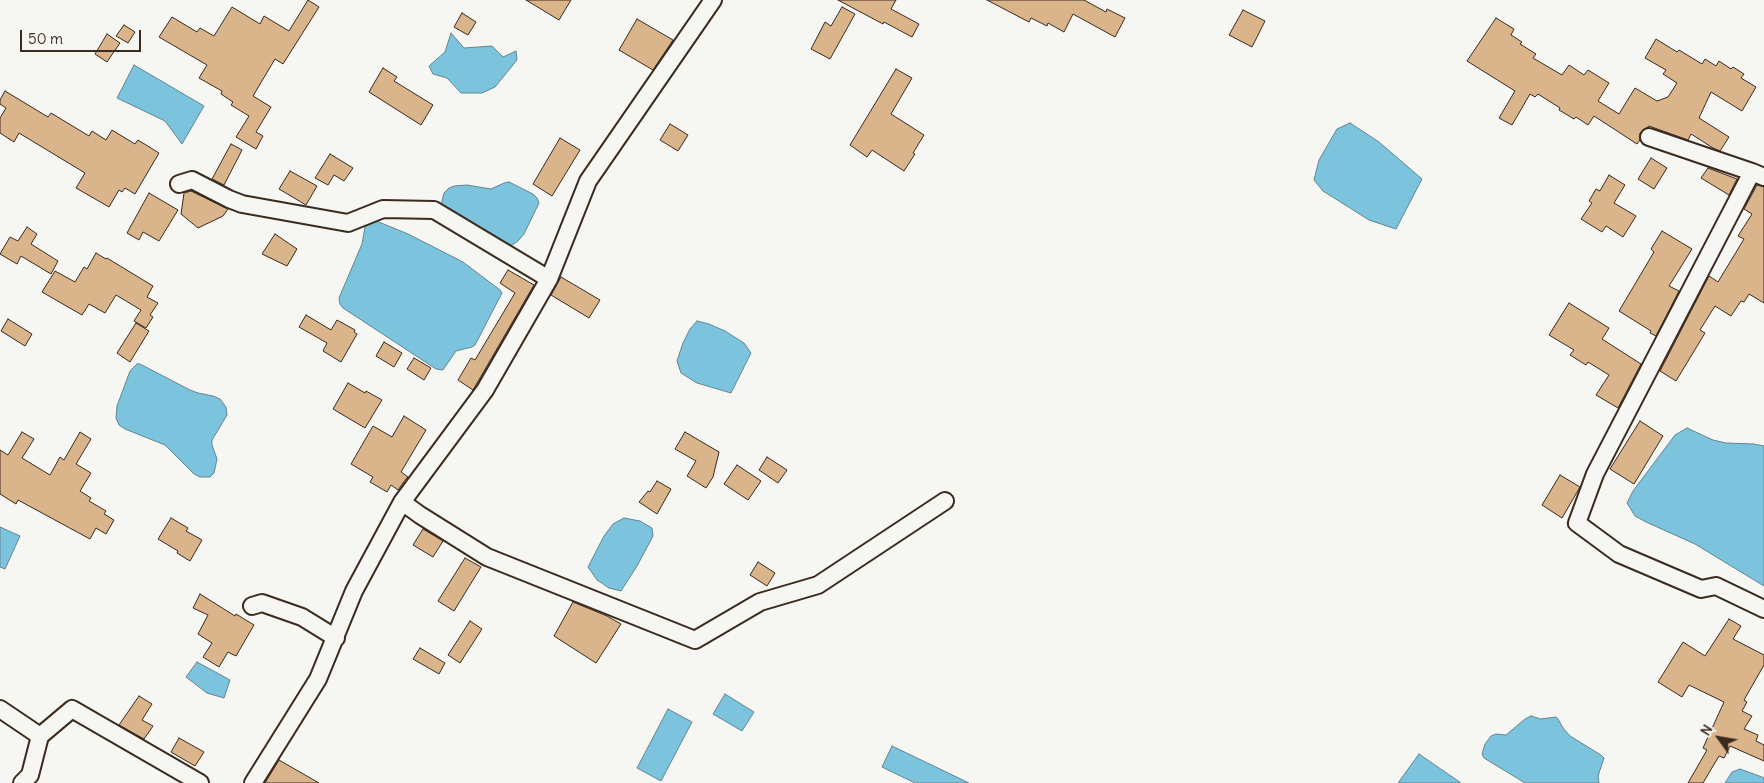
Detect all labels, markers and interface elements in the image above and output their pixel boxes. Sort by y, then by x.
scale bar [22,20,144,52]
text: 50 m [28,29,63,48]
north arrow [1694,713,1744,763]
text: N [1696,721,1716,739]

